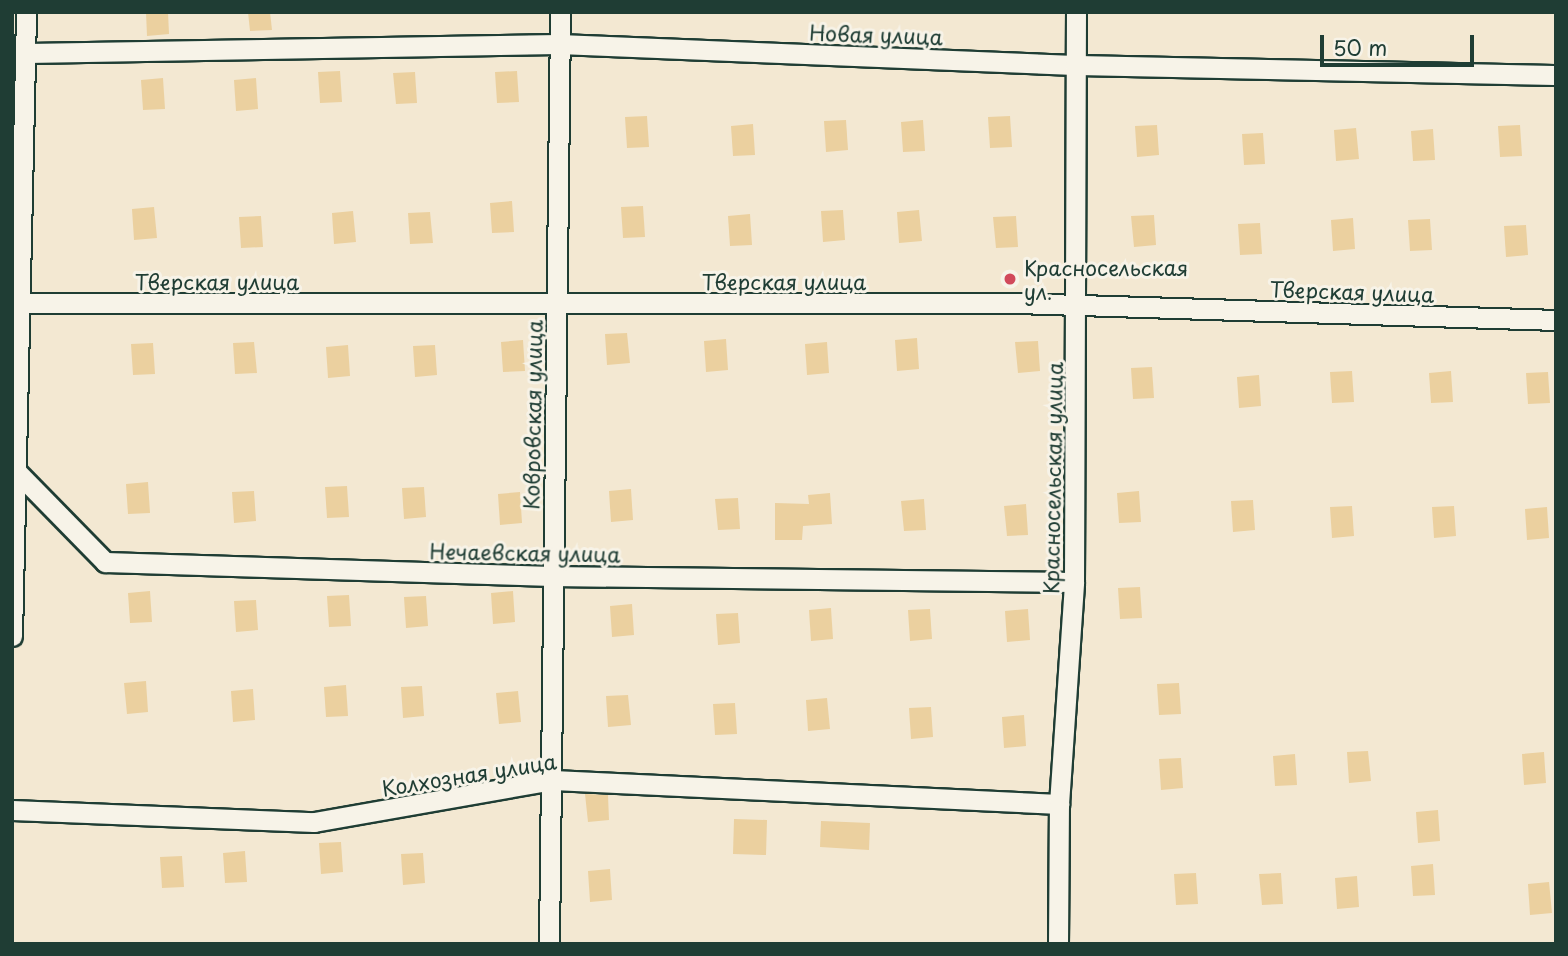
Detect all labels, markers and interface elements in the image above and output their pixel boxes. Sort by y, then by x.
street label: Новая улица [808,19,944,49]
scale bar [1323,21,1477,65]
text: 50 m [1333,31,1387,63]
place label: Красносельская ул. [1024,254,1188,304]
street label: Тверская улица [134,268,300,294]
street label: Тверская улица [701,268,867,294]
marker: Красносельская ул. [1002,271,1018,287]
street label: Тверская улица [1269,276,1435,306]
street label: Ковровская улица [518,319,546,511]
street label: Красносельская улица [1037,361,1067,595]
street label: Нечаевская улица [429,538,621,566]
street label: Колхозная улица [379,748,559,800]

